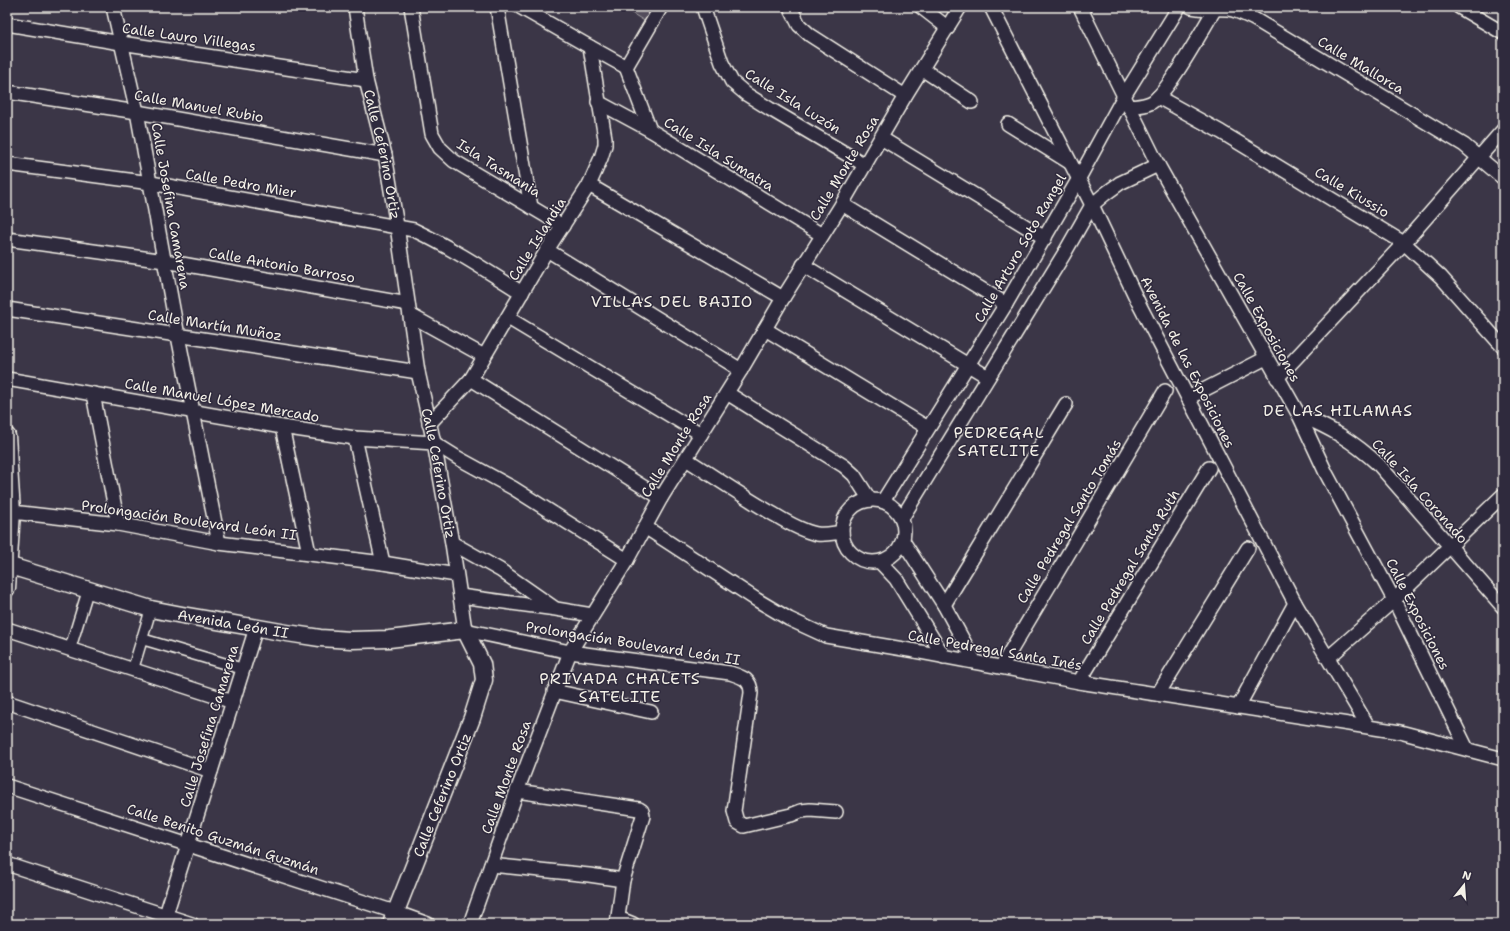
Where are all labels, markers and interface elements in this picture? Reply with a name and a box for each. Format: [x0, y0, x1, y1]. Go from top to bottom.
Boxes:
street label: Calle Lauro Villegas [121, 19, 257, 55]
street label: Calle Mallorca [1314, 32, 1408, 98]
street label: Calle Isla Luzón [742, 64, 845, 138]
street label: Calle Manuel Rubio [133, 86, 265, 126]
street label: Calle Ceferino Ortiz [360, 88, 405, 220]
street label: Calle Monte Rosa [805, 112, 883, 224]
street label: Calle Isla Sumatra [661, 113, 778, 195]
street label: Calle Josefina Camarena [147, 121, 195, 291]
street label: Isla Tasmania [454, 135, 545, 201]
street label: Calle Kiussio [1311, 163, 1393, 221]
street label: Calle Pedro Mier [184, 164, 298, 202]
street label: Calle Arturo Soto Rangel [970, 170, 1070, 326]
street label: Calle Islandia [504, 194, 570, 284]
street label: Calle Antonio Barroso [207, 243, 357, 287]
street label: Calle Exposiciones [1229, 269, 1305, 385]
street label: Avenida de las Exposiciones [1137, 273, 1239, 451]
district label: VILLAS DEL BAJIO [591, 291, 753, 312]
street label: Calle Martín Muñoz [147, 306, 283, 344]
street label: Calle Manuel López Mercado [123, 374, 321, 426]
street label: Calle Monte Rosa [637, 389, 715, 501]
district label: DE LAS HILAMAS [1263, 400, 1413, 421]
street label: Calle Ceferino Ortiz [417, 406, 460, 540]
district label: PEDREGAL SATELITE [954, 422, 1044, 461]
street label: Calle Pedregal Santo Tomás [1013, 435, 1125, 606]
street label: Calle Isla Coronado [1368, 435, 1472, 547]
street label: Calle Pedregal Santa Ruth [1076, 486, 1184, 648]
street label: Prolongación Boulevard León II [80, 496, 298, 544]
street label: Calle Exposiciones [1382, 555, 1454, 673]
street label: Avenida León II [176, 605, 290, 642]
street label: Prolongación Boulevard León II [524, 617, 742, 669]
street label: Calle Pedregal Santa Inés [907, 626, 1083, 674]
street label: Calle Josefina Camarena [176, 642, 242, 809]
district label: PRIVADA CHALETS SATELITE [539, 668, 701, 707]
street label: Calle Monte Rosa [477, 717, 535, 836]
street label: Calle Ceferino Ortiz [409, 730, 475, 860]
street label: Calle Benito Guzmán Guzmán [124, 799, 322, 879]
north arrow [1444, 865, 1484, 905]
text: N [1460, 867, 1473, 884]

